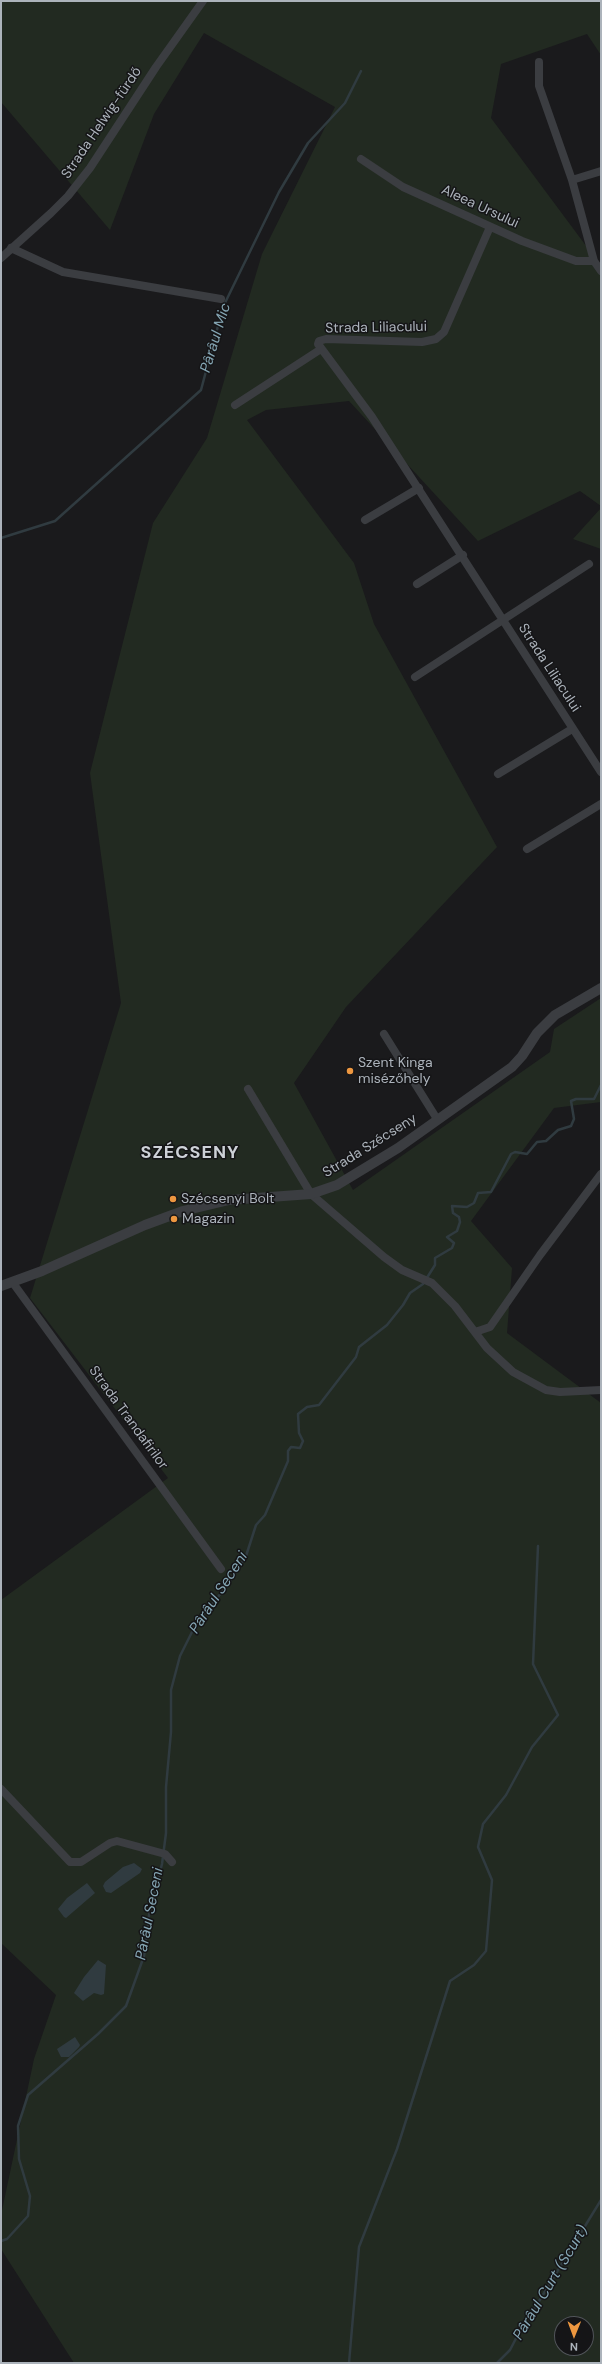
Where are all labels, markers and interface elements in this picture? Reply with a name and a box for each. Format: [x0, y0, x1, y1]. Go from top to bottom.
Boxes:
street label: Strada Helwig-fürdő [58, 64, 146, 182]
street label: Aleea Ursului [439, 182, 521, 232]
water label: Pârâul Mic [197, 301, 235, 375]
street label: Strada Liliacului [325, 319, 427, 337]
street label: Strada Liliacului [514, 621, 584, 715]
place label: Szent Kinga misézőhely [358, 1055, 433, 1088]
marker: Szent Kinga misézőhely [345, 1066, 355, 1076]
street label: Strada Szécseny [320, 1110, 420, 1182]
district label: SZÉCSENY [141, 1142, 239, 1164]
place label: Szécsenyi Bolt [181, 1191, 275, 1207]
marker: Szécsenyi Bolt [168, 1194, 178, 1204]
place label: Magazin [182, 1211, 235, 1227]
marker: Magazin [169, 1214, 179, 1224]
street label: Strada Trandafirilor [85, 1363, 171, 1473]
water label: Pârâul Seceni [186, 1549, 252, 1637]
water label: Pârâul Seceni [132, 1866, 168, 1962]
water label: Pârâul Curt (Scurt) [510, 2222, 592, 2344]
north arrow [554, 2316, 594, 2356]
text: N [570, 2340, 578, 2354]

